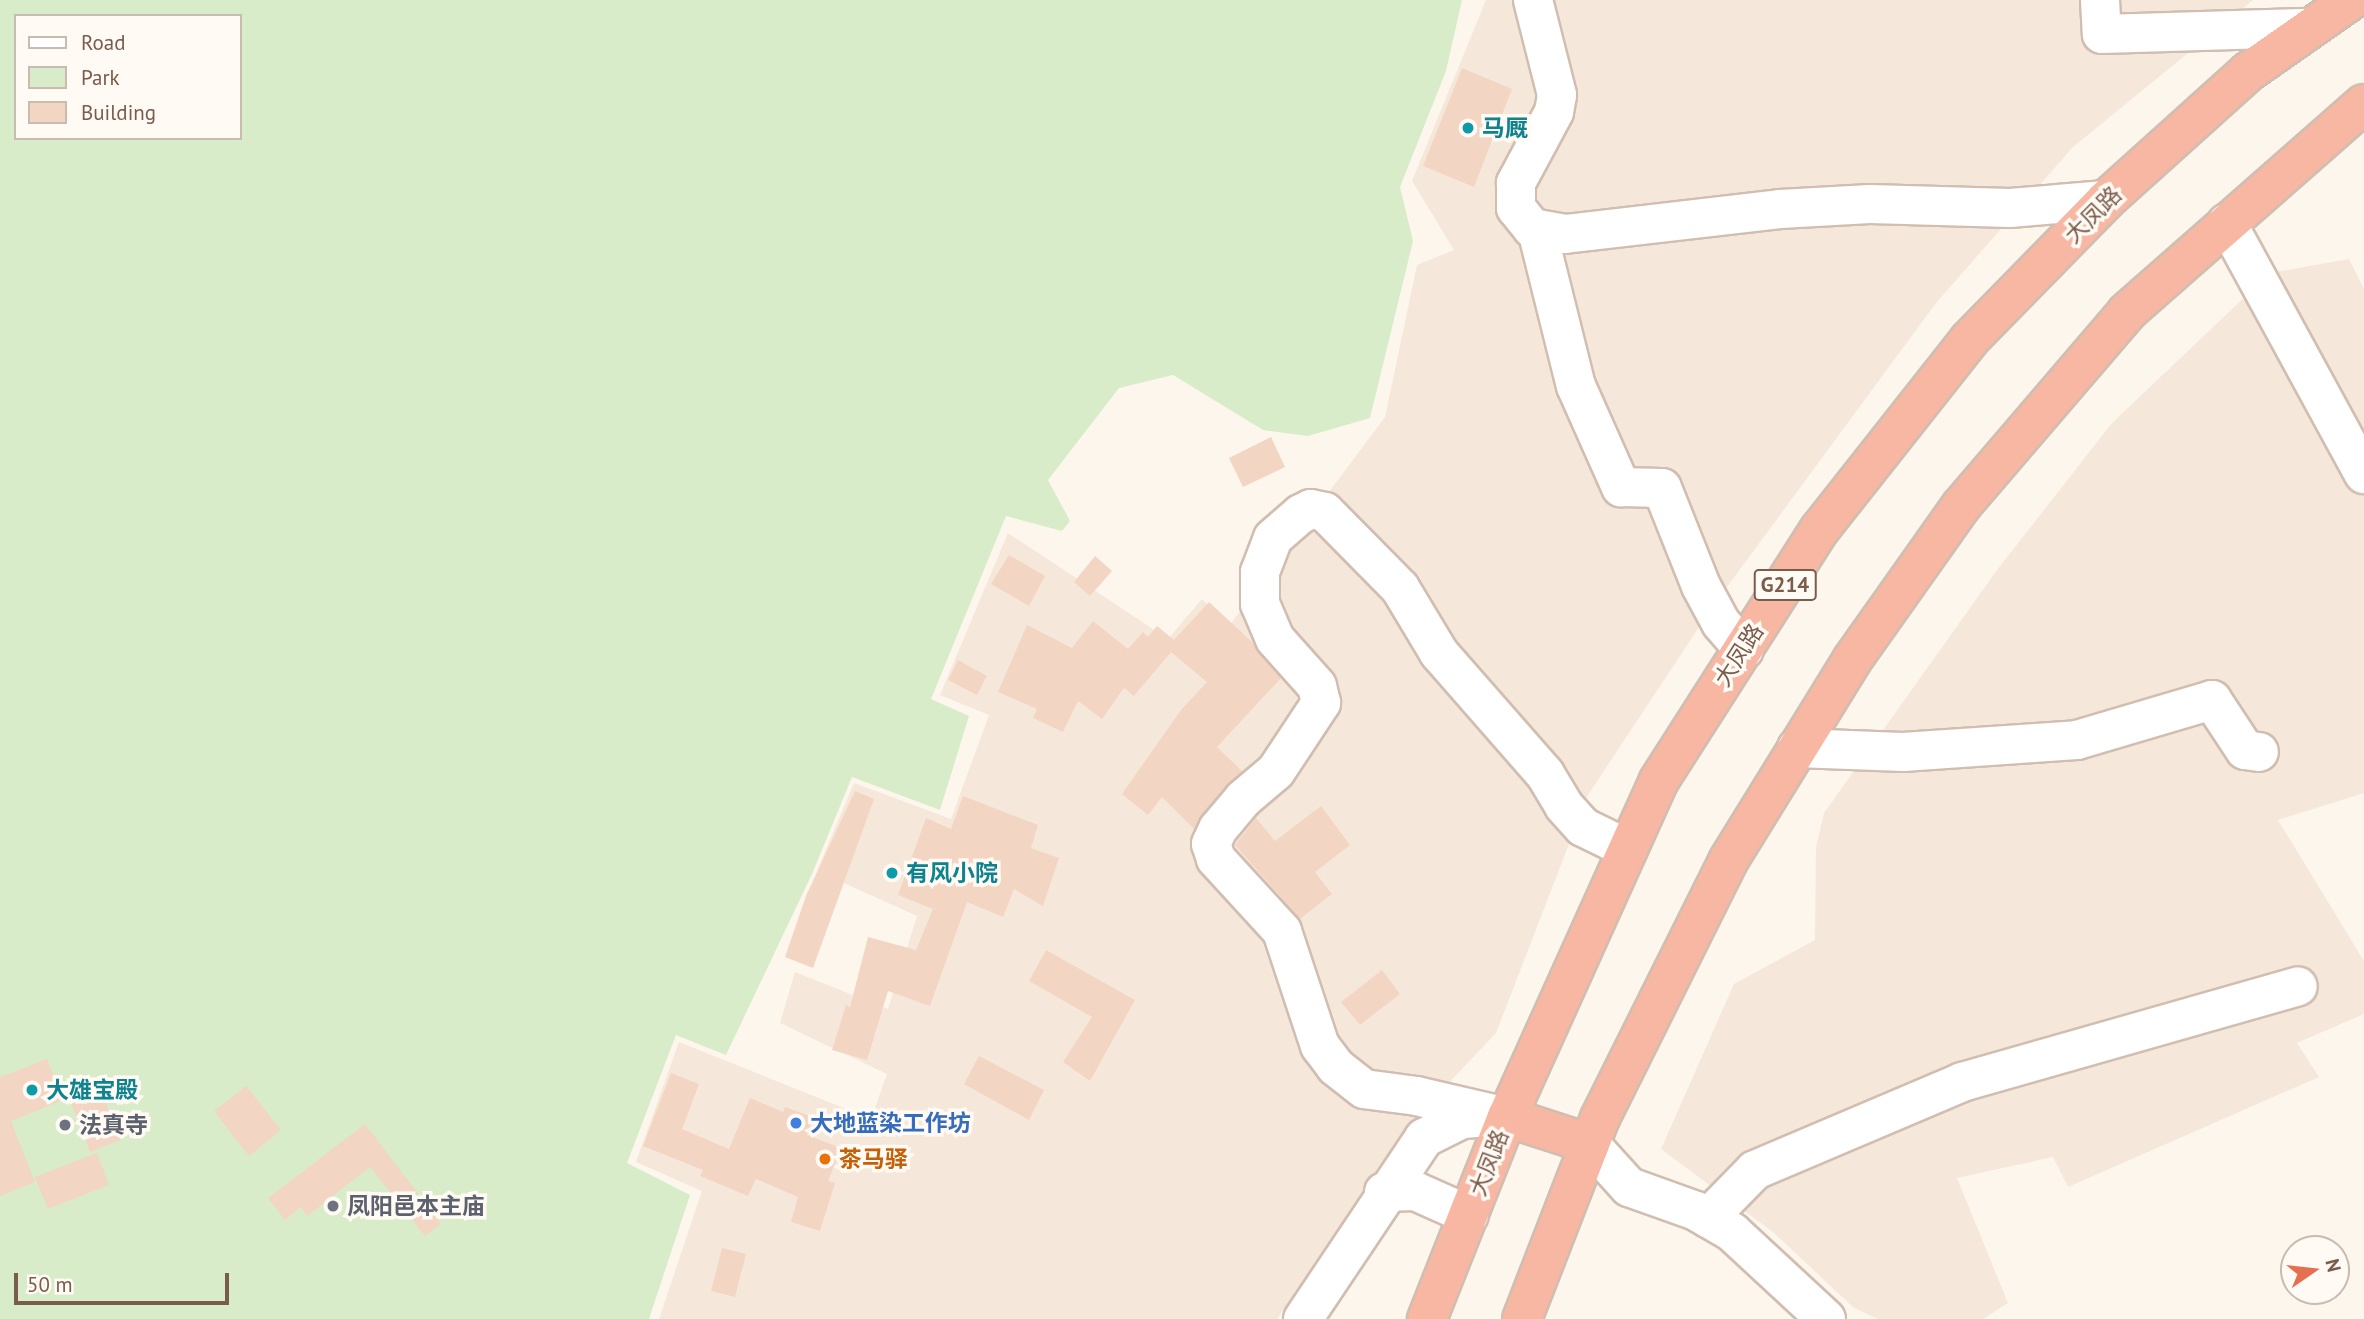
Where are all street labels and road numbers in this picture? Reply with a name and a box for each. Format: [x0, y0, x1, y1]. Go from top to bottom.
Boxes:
street label: 大凤路 [2059, 181, 2127, 249]
road number: G214 [1754, 568, 1816, 602]
street label: 大凤路 [1709, 619, 1769, 691]
street label: 大凤路 [1464, 1126, 1514, 1200]

